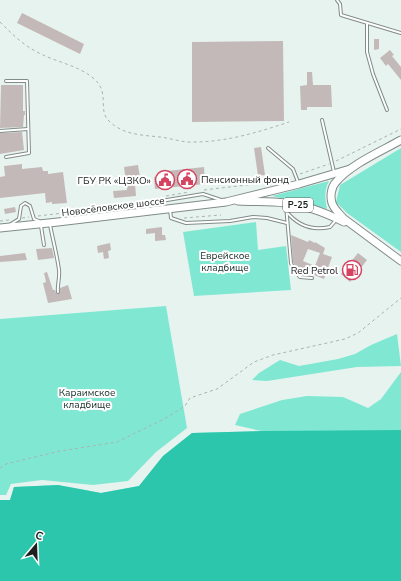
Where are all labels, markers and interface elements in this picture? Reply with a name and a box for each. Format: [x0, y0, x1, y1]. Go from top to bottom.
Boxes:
public building icon: Пенсионный фонд [176, 168, 198, 190]
public building icon: ГБУ РК «ЦЗКО» [154, 169, 176, 191]
place label: Пенсионный фонд [201, 173, 289, 187]
place label: ГБУ РК «ЦЗКО» [78, 174, 151, 188]
street label: Новосёловское шоссе [61, 194, 165, 220]
road number: Р-25 [283, 198, 313, 212]
park label: Еврейское кладбище [200, 249, 250, 275]
fuel station icon: Red Petrol [341, 259, 363, 281]
place label: Red Petrol [291, 264, 338, 278]
park label: Караимское кладбище [59, 386, 115, 412]
north arrow [16, 525, 56, 565]
text: С [33, 528, 46, 544]

